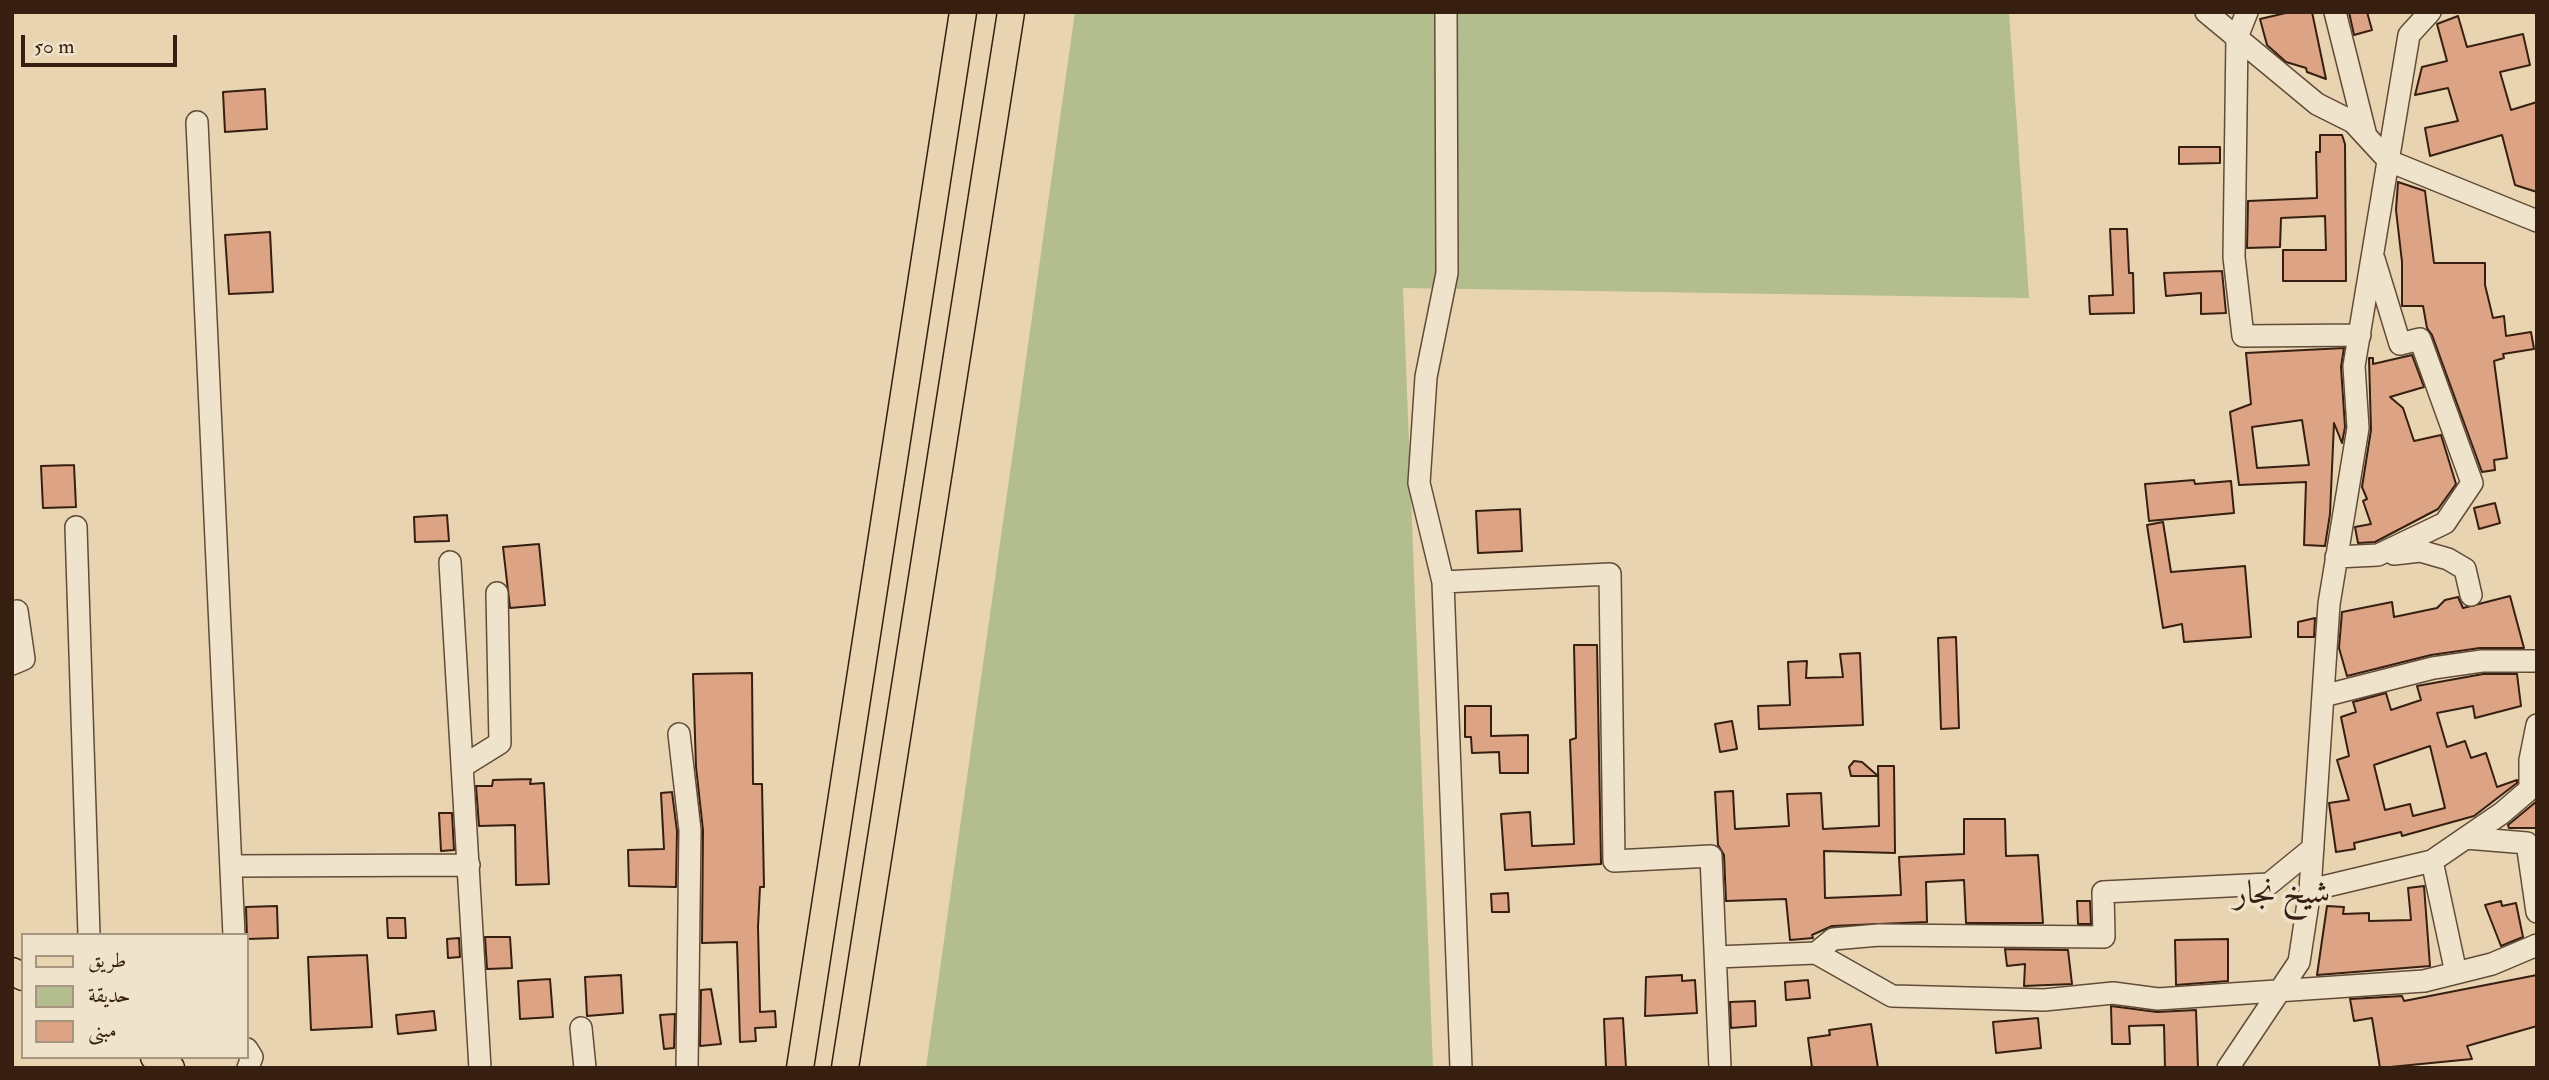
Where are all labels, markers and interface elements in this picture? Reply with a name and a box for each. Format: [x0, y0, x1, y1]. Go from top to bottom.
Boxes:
scale bar [24, 21, 180, 65]
text: 50 m [34, 33, 75, 60]
district label: شيخ نجار [2234, 876, 2330, 916]
legend [21, 933, 248, 1059]
text: طريق [88, 947, 126, 974]
text: حديقة [88, 982, 131, 1009]
text: مبنى [88, 1017, 117, 1044]

